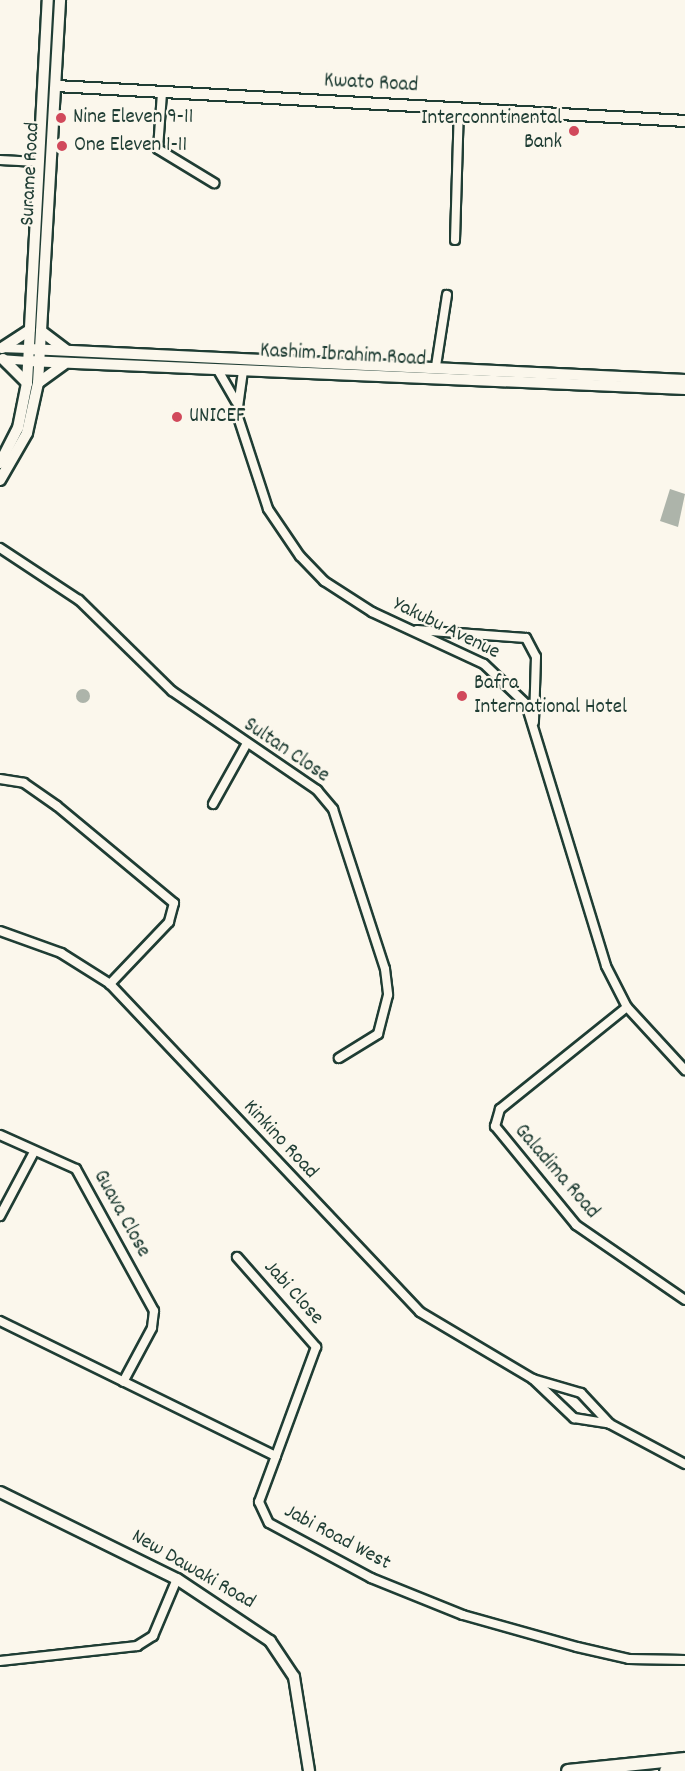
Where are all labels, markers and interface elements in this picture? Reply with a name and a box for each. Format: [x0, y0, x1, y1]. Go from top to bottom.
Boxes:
street label: Kwato Road [323, 69, 419, 99]
place label: Nine Eleven 9-11 [73, 105, 193, 131]
place label: Interconntinental Bank [421, 106, 562, 156]
marker: Nine Eleven 9-11 [54, 111, 68, 125]
street label: Surame Road [16, 122, 46, 226]
marker: Interconntinental Bank [567, 124, 581, 138]
place label: One Eleven 1-11 [74, 133, 187, 159]
marker: One Eleven 1-11 [55, 139, 69, 153]
street label: Kashim Ibrahim Road [259, 339, 427, 373]
place label: UNICEF [189, 404, 245, 430]
marker: UNICEF [170, 410, 184, 424]
street label: Yakubu Avenue [389, 592, 503, 666]
place label: Bafra International Hotel [474, 671, 627, 721]
marker: Bafra International Hotel [455, 689, 469, 703]
street label: Sultan Close [238, 713, 334, 789]
street label: Kinkino Road [237, 1095, 323, 1185]
street label: Galadima Road [508, 1119, 604, 1225]
street label: Guava Close [87, 1166, 155, 1262]
street label: Jabi Close [258, 1256, 328, 1330]
street label: Jabi Road West [279, 1499, 395, 1577]
street label: New Dawaki Road [127, 1524, 259, 1616]

